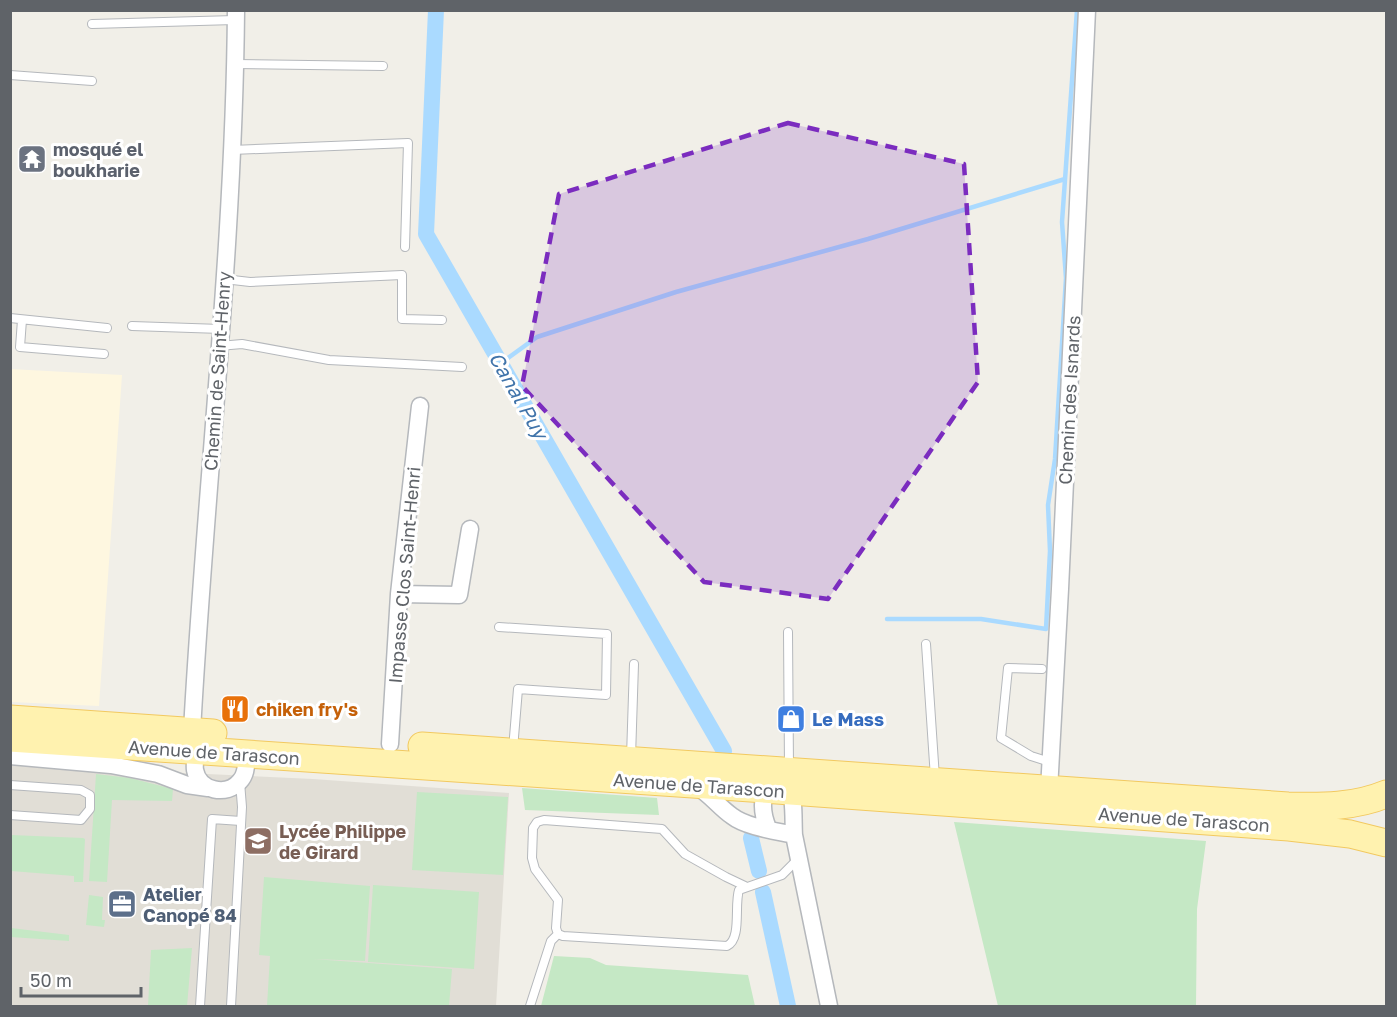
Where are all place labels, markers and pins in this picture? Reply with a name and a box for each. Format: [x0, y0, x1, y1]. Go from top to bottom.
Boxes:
place label: mosqué el boukharie [53, 138, 143, 181]
temple icon: mosqué el boukharie [16, 143, 48, 175]
restaurant icon: chiken fry's [219, 693, 251, 725]
place label: chiken fry's [256, 698, 358, 720]
shop icon: Le Mass [775, 703, 807, 735]
place label: Le Mass [812, 708, 884, 730]
place label: Lycée Philippe de Girard [279, 820, 407, 863]
school or university icon: Lycée Philippe de Girard [242, 825, 274, 857]
place label: Atelier Canopé 84 [143, 883, 237, 926]
office icon: Atelier Canopé 84 [106, 888, 138, 920]

